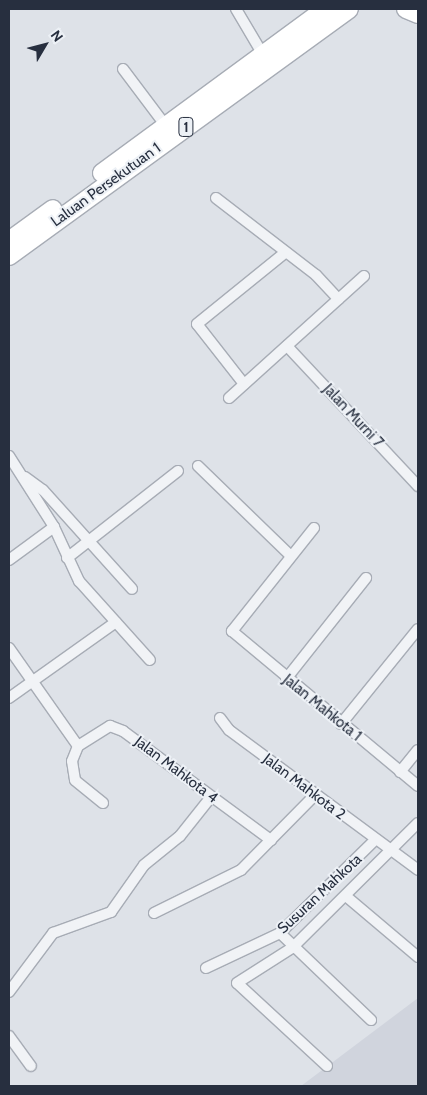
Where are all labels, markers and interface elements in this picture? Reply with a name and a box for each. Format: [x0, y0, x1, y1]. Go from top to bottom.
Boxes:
north arrow [20, 20, 70, 70]
text: N [47, 27, 67, 45]
road number: 1 [177, 115, 195, 138]
street label: Laluan Persekutuan 1 [48, 139, 164, 231]
street label: Jalan Murni 7 [319, 380, 387, 452]
street label: Jalan Mahkota 1 [279, 671, 365, 745]
street label: Jalan Mahkota 4 [131, 733, 221, 807]
street label: Jalan Mahkota 2 [259, 750, 349, 824]
street label: Susuran Mahkota [274, 850, 366, 938]

